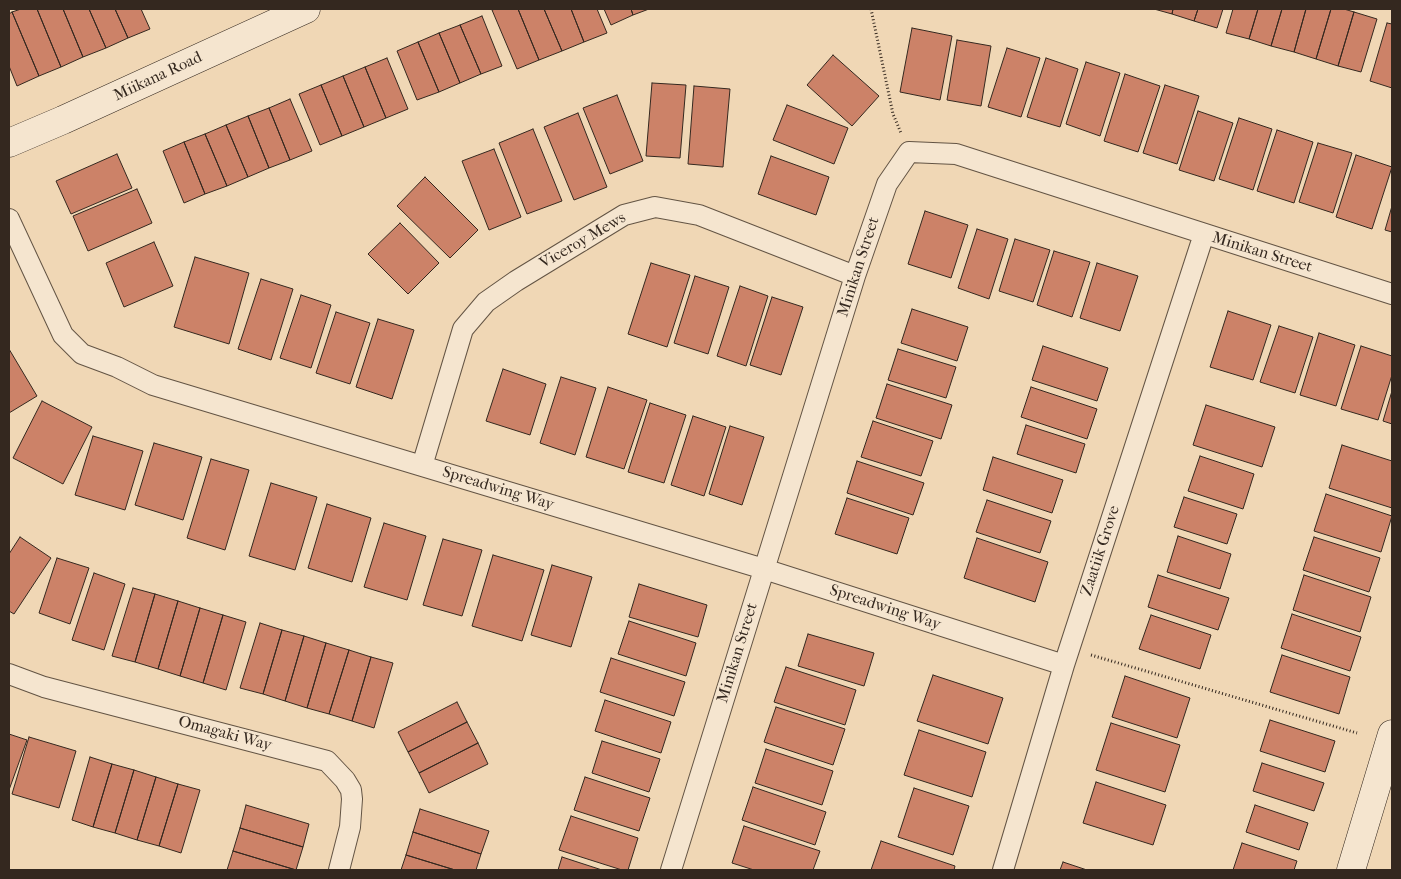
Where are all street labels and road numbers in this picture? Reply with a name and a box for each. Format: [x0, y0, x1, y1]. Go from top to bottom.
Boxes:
street label: Miikana Road [111, 48, 205, 106]
street label: Viceroy Mews [537, 209, 629, 273]
street label: Minikan Street [834, 215, 884, 319]
street label: Minikan Street [1210, 229, 1314, 277]
street label: Spreadwing Way [440, 463, 556, 515]
street label: Zaatiik Grove [1077, 503, 1125, 599]
street label: Spreadwing Way [827, 581, 943, 635]
street label: Minikan Street [714, 601, 762, 705]
street label: Omagaki Way [176, 712, 274, 756]

